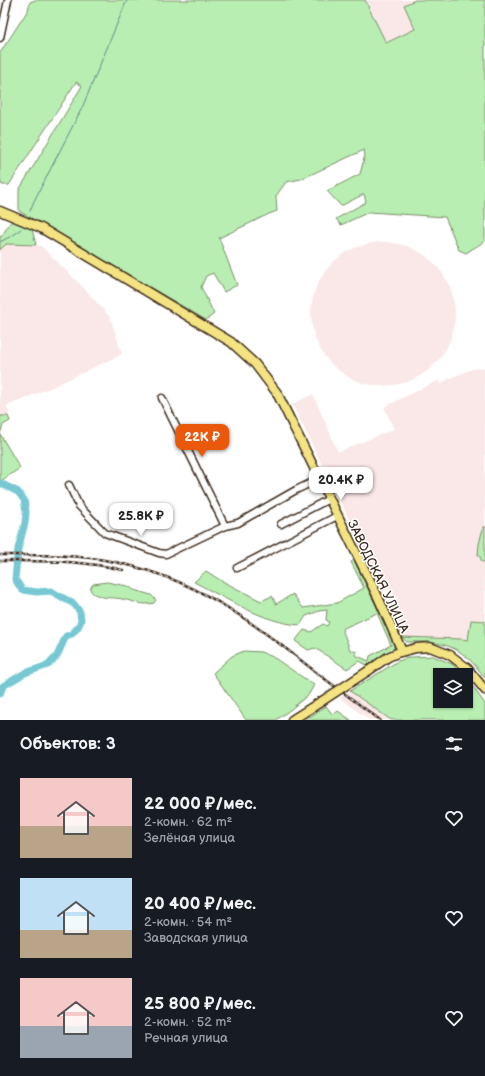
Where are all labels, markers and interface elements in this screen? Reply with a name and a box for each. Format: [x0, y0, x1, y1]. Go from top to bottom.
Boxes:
pin: 22K ₽ [174, 424, 230, 458]
text: 22K ₽ [184, 429, 220, 445]
pin: 20.4K ₽ [304, 467, 378, 501]
text: 20.4K ₽ [318, 472, 364, 488]
pin: 25.8K ₽ [104, 503, 178, 537]
text: 25.8K ₽ [118, 508, 164, 524]
street label: ЗАВОДСКАЯ УЛИЦА [344, 517, 412, 636]
map controls [433, 668, 473, 708]
button: layers [433, 668, 473, 708]
icon: filters [443, 733, 465, 755]
text: Объектов: 3 [20, 734, 116, 754]
icon: home [52, 794, 100, 842]
text: 22 000 ₽/мес. [144, 794, 257, 814]
icon: heart [443, 807, 465, 829]
text: 2-комн. · 62 m² [144, 814, 232, 830]
text: Зелёная улица [144, 830, 235, 846]
icon: home [52, 894, 100, 942]
text: 20 400 ₽/мес. [144, 894, 256, 914]
icon: heart [443, 907, 465, 929]
text: 2-комн. · 54 m² [144, 914, 232, 930]
text: Заводская улица [144, 930, 248, 946]
icon: home [52, 994, 100, 1042]
text: 25 800 ₽/мес. [144, 994, 256, 1014]
icon: heart [443, 1007, 465, 1029]
text: 2-комн. · 52 m² [144, 1014, 232, 1030]
text: Речная улица [144, 1030, 228, 1046]

